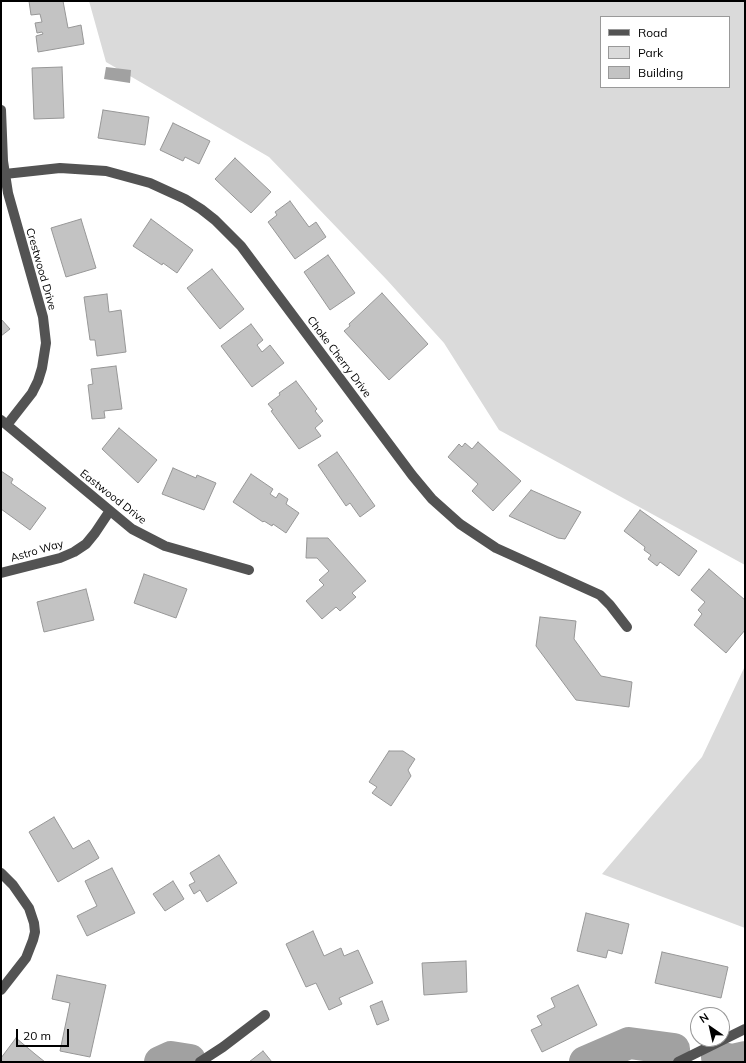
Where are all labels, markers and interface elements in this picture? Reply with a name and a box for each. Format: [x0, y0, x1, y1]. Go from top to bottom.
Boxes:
legend [600, 16, 730, 88]
text: Road [638, 25, 667, 40]
text: Park [638, 45, 663, 60]
text: Building [638, 65, 683, 80]
street label: Crestwood Drive [23, 226, 59, 312]
street label: Choke Cherry Drive [304, 314, 374, 400]
street label: Eastwood Drive [77, 467, 149, 527]
street label: Astro Way [9, 537, 65, 565]
north arrow [690, 1007, 730, 1047]
text: N [696, 1010, 711, 1026]
scale bar [18, 1021, 71, 1047]
text: 20 m [23, 1028, 51, 1043]

